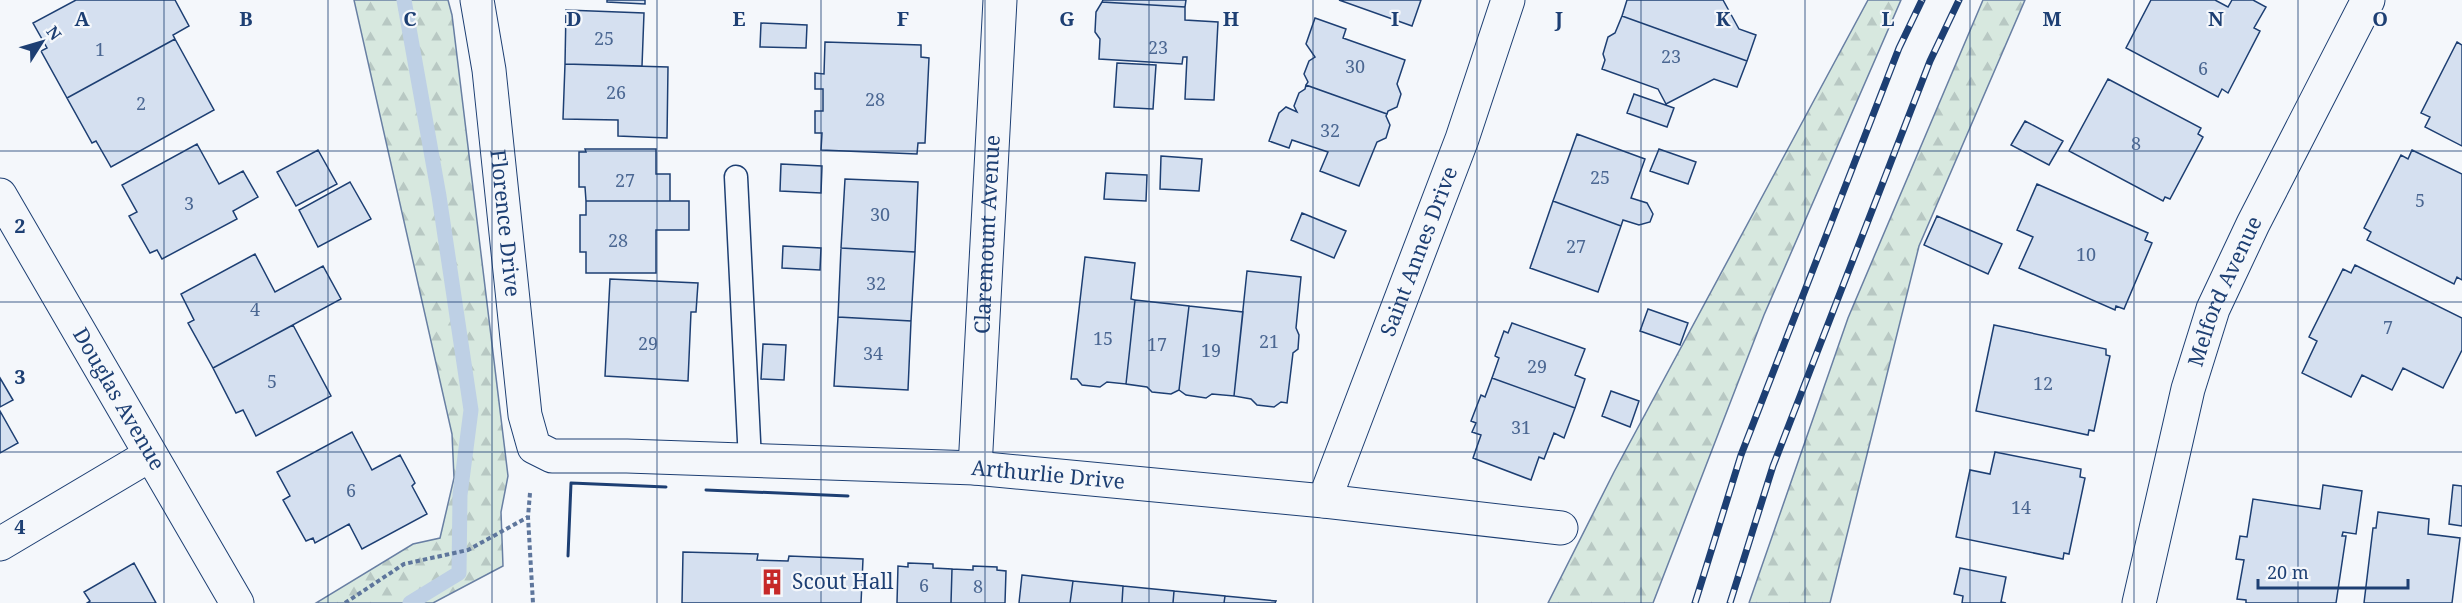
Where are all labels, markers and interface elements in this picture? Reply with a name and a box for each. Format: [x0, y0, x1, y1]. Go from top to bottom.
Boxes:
text: A [74, 5, 90, 32]
text: B [239, 5, 253, 32]
text: C [403, 5, 417, 32]
text: D [566, 5, 582, 32]
text: E [732, 5, 746, 32]
text: F [897, 5, 909, 32]
text: G [1059, 5, 1075, 32]
text: H [1223, 5, 1239, 32]
text: I [1391, 5, 1399, 32]
text: J [1554, 5, 1563, 32]
text: K [1716, 5, 1731, 32]
text: L [1881, 5, 1895, 32]
text: M [2042, 5, 2062, 32]
text: N [2208, 5, 2224, 32]
text: O [2372, 5, 2388, 32]
north arrow [12, 12, 72, 72]
text: N [41, 21, 67, 45]
house number: 25 [594, 26, 614, 50]
house number: 23 [1148, 35, 1168, 59]
house number: 1 [95, 37, 105, 61]
house number: 23 [1661, 44, 1681, 68]
house number: 30 [1345, 54, 1365, 78]
house number: 6 [2198, 56, 2208, 80]
house number: 26 [606, 80, 626, 104]
house number: 28 [865, 87, 885, 111]
house number: 2 [136, 91, 146, 115]
house number: 32 [1320, 118, 1340, 142]
house number: 8 [2131, 131, 2141, 155]
street label: Claremount Avenue [967, 134, 1006, 335]
street label: Florence Drive [484, 148, 528, 298]
street label: Saint Annes Drive [1373, 162, 1463, 340]
house number: 25 [1590, 165, 1610, 189]
house number: 27 [615, 168, 635, 192]
house number: 5 [2415, 188, 2425, 212]
house number: 3 [184, 191, 194, 215]
house number: 30 [870, 202, 890, 226]
street label: Melford Avenue [2181, 211, 2268, 370]
text: 2 [14, 212, 26, 239]
house number: 28 [608, 228, 628, 252]
house number: 27 [1566, 234, 1586, 258]
house number: 10 [2076, 242, 2096, 266]
house number: 32 [866, 271, 886, 295]
house number: 4 [250, 297, 260, 321]
house number: 7 [2383, 315, 2393, 339]
street label: Douglas Avenue [67, 322, 172, 475]
house number: 15 [1093, 326, 1113, 350]
house number: 21 [1259, 329, 1279, 353]
house number: 29 [638, 331, 658, 355]
house number: 17 [1147, 332, 1167, 356]
house number: 19 [1201, 338, 1221, 362]
house number: 34 [863, 341, 883, 365]
house number: 29 [1527, 354, 1547, 378]
text: 3 [14, 363, 26, 390]
house number: 5 [267, 369, 277, 393]
house number: 12 [2033, 371, 2053, 395]
house number: 31 [1511, 415, 1531, 439]
street label: Arthurlie Drive [970, 453, 1126, 495]
house number: 6 [346, 478, 356, 502]
house number: 14 [2011, 495, 2031, 519]
text: 4 [14, 513, 26, 540]
scale bar [2258, 552, 2408, 590]
text: 20 m [2267, 560, 2309, 584]
building icon: Scout Hall [757, 567, 787, 597]
place label: Scout Hall [792, 567, 894, 595]
house number: 6 [919, 573, 929, 597]
house number: 8 [973, 574, 983, 598]

